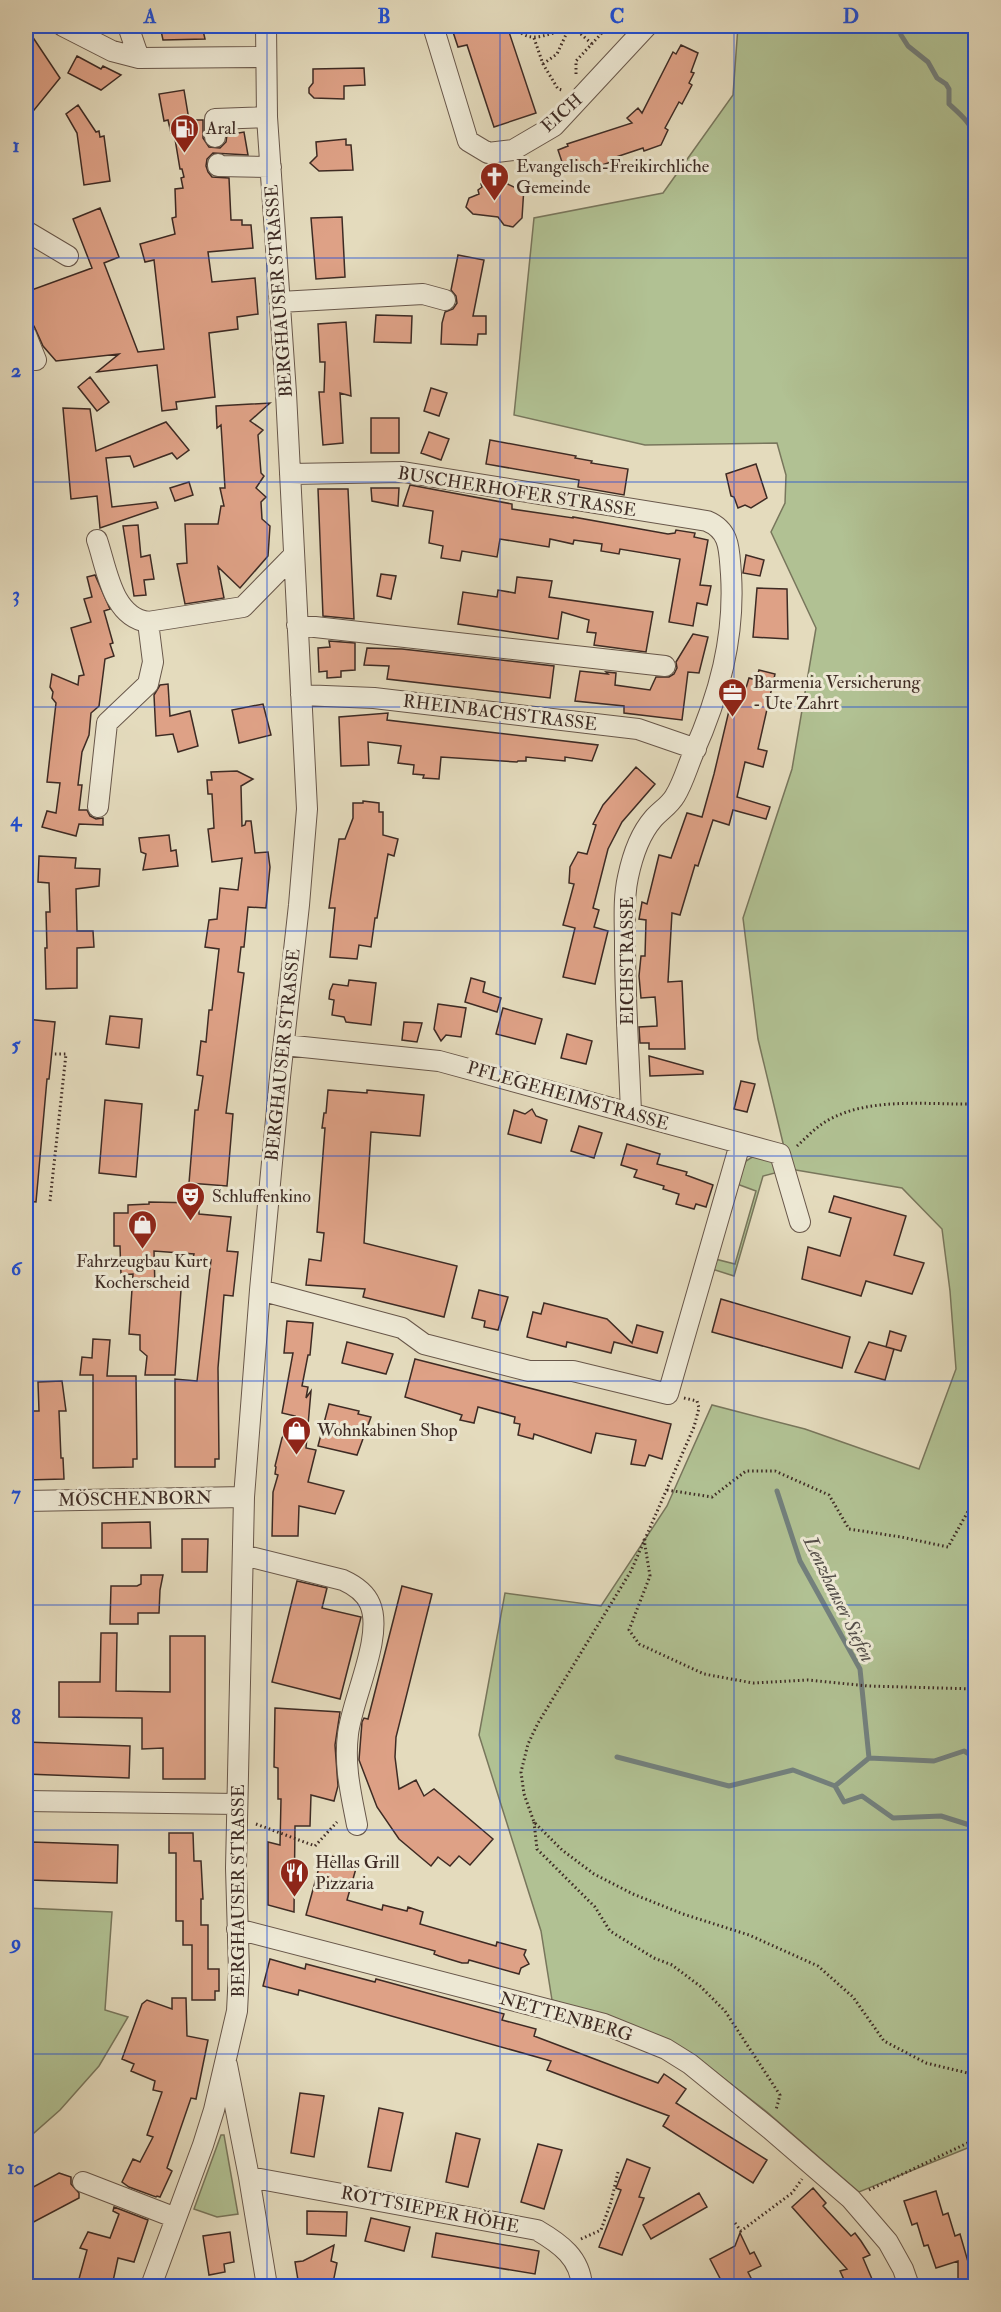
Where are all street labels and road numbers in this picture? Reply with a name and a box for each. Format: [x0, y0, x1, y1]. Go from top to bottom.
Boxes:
street label: EICH [536, 88, 588, 138]
street label: BERGHAUSER STRASSE [260, 184, 298, 398]
street label: BUSCHERHOFER STRASSE [396, 462, 638, 522]
street label: RHEINBACHSTRASSE [402, 690, 598, 736]
street label: EICHSTRASSE [616, 897, 639, 1025]
street label: BERGHAUSER STRASSE [260, 948, 306, 1162]
street label: PFLEGEHEIMSTRASSE [464, 1056, 672, 1136]
street label: MÖSCHENBORN [58, 1486, 212, 1512]
street label: BERGHAUSER STRASSE [227, 1784, 250, 1998]
street label: NETTENBERG [497, 1987, 635, 2047]
street label: ROTTSIEPER HÖHE [339, 2181, 521, 2239]

